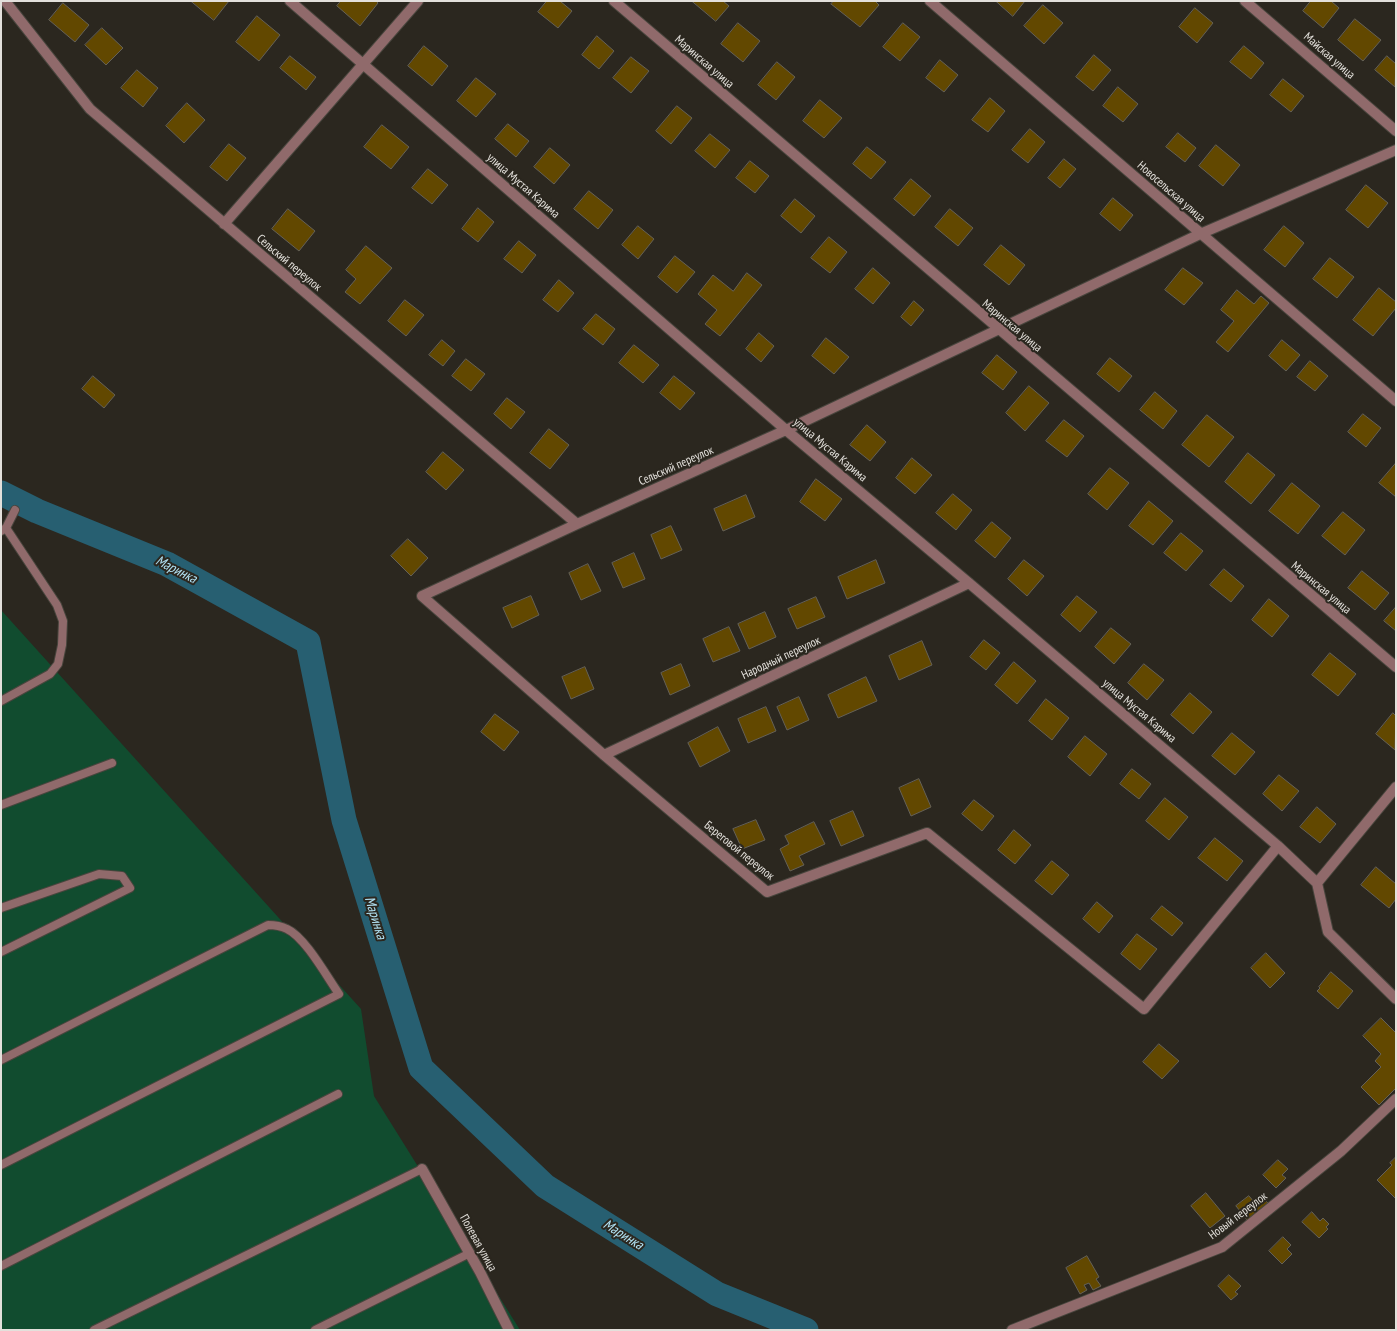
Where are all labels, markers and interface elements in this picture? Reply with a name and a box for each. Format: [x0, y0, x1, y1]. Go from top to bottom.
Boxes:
street label: Майская улица [1300, 30, 1358, 82]
street label: Маринская улица [671, 32, 737, 92]
street label: улица Мустая Карима [484, 151, 562, 221]
street label: Новосельская улица [1134, 159, 1208, 225]
street label: Сельский переулок [254, 232, 324, 294]
street label: Маринская улица [979, 297, 1045, 355]
street label: улица Мустая Карима [790, 415, 870, 485]
street label: Сельский переулок [636, 443, 716, 489]
water label: Маринка [153, 553, 199, 587]
street label: Маринская улица [1288, 559, 1354, 617]
street label: Народный переулок [739, 633, 823, 683]
street label: улица Мустая Карима [1099, 676, 1179, 746]
street label: Береговой переулок [701, 818, 777, 884]
water label: Маринка [361, 895, 389, 941]
street label: Новый переулок [1206, 1189, 1270, 1243]
street label: Полевая улица [456, 1212, 500, 1274]
water label: Маринка [600, 1216, 646, 1254]

